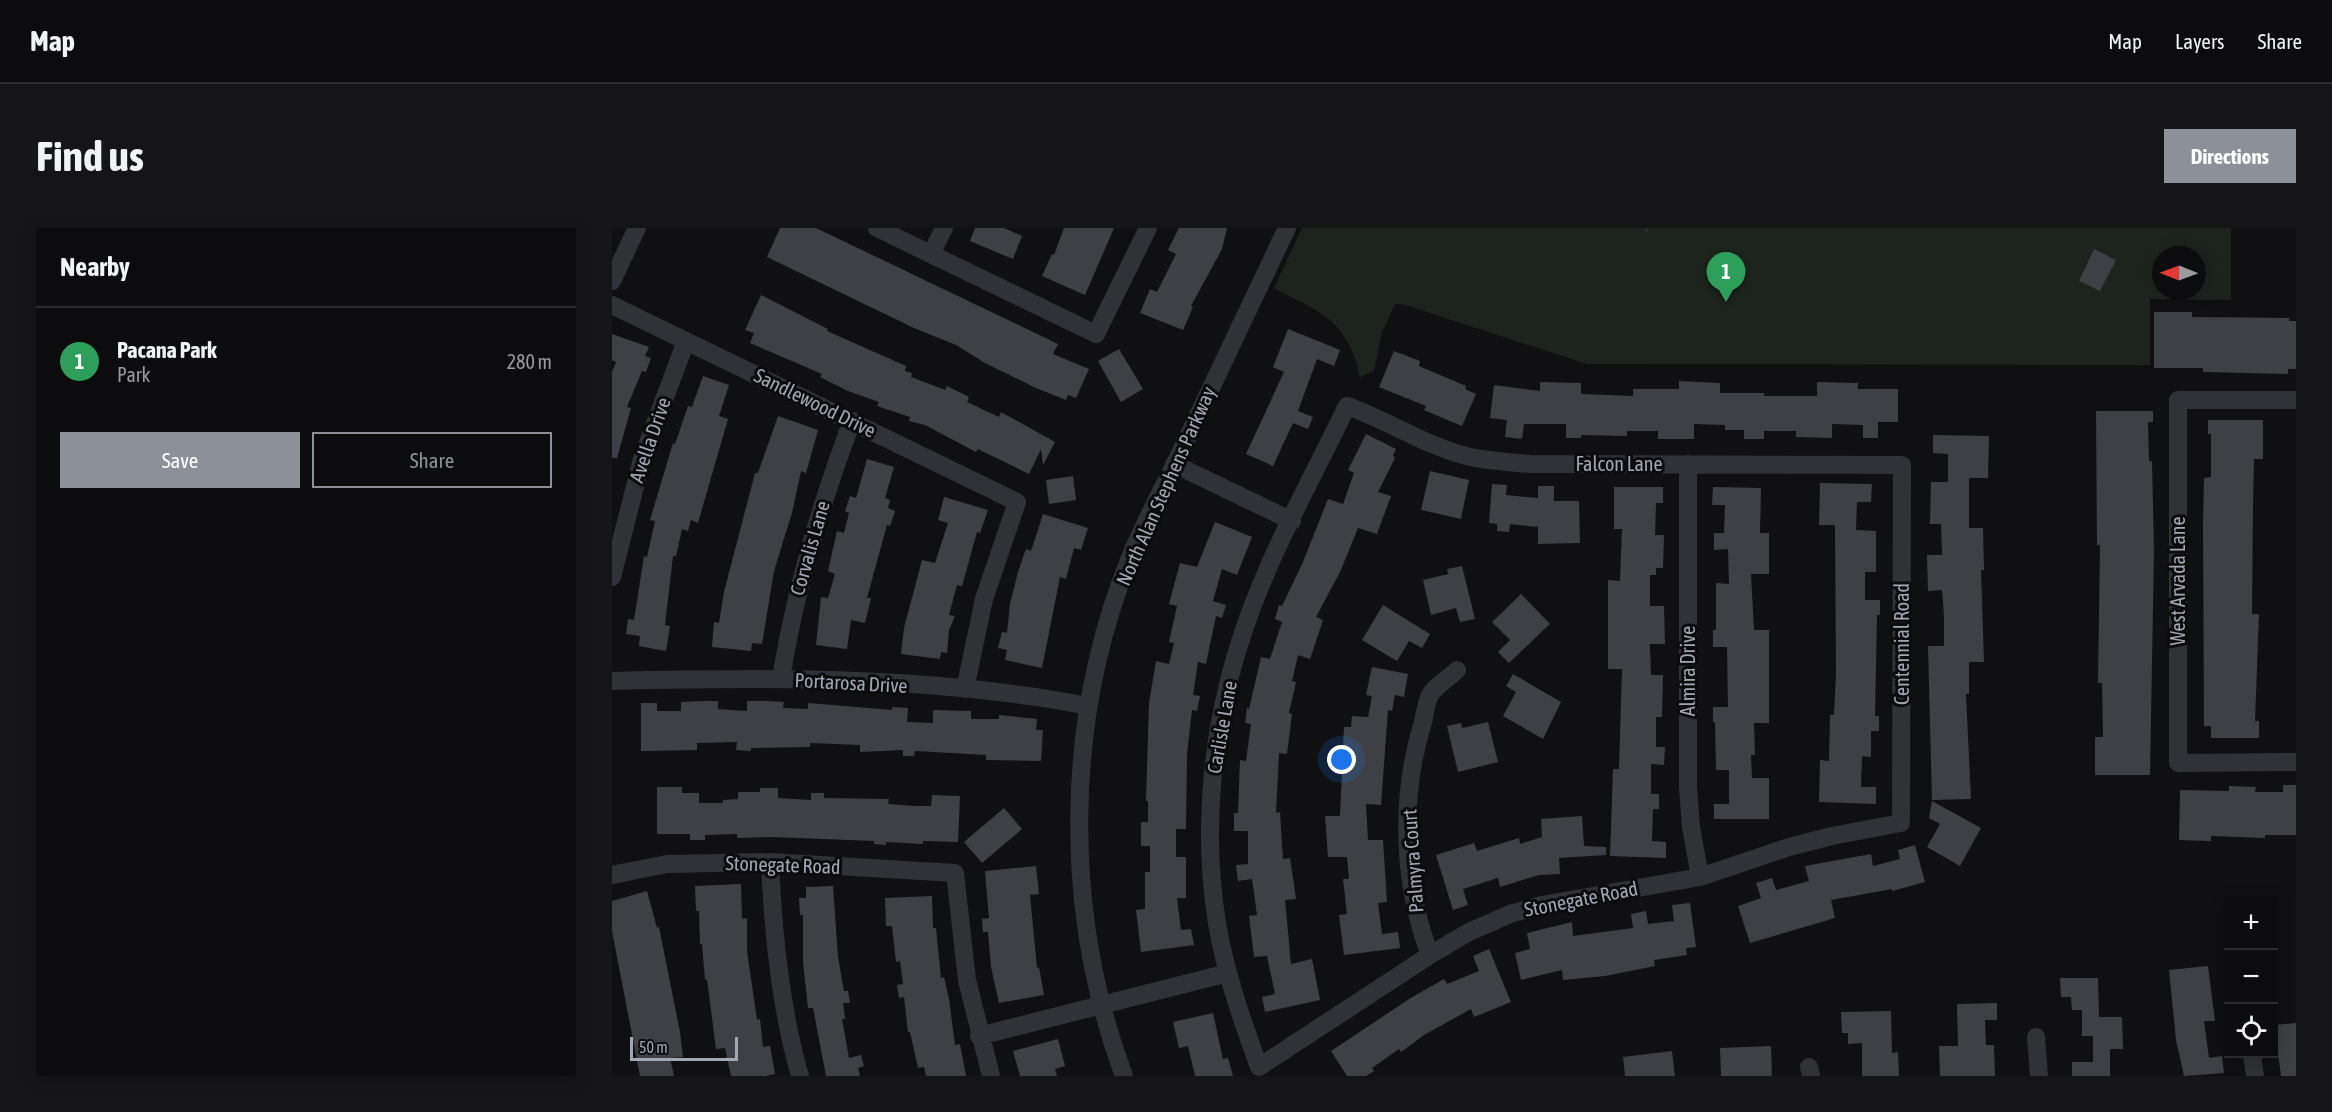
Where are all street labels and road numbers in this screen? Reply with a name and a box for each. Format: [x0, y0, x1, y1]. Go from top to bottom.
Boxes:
street label: Sandlewood Drive [751, 363, 880, 442]
street label: North Alan Stephens Parkway [1111, 383, 1220, 589]
street label: Avella Drive [624, 394, 675, 485]
street label: Falcon Lane [1575, 452, 1663, 475]
street label: Corvalis Lane [785, 498, 834, 598]
street label: West Arvada Lane [2166, 517, 2189, 645]
street label: Centennial Road [1890, 583, 1913, 705]
street label: Almira Drive [1676, 626, 1699, 716]
street label: Portarosa Drive [794, 668, 908, 697]
street label: Carlisle Lane [1202, 679, 1241, 775]
street label: Palmyra Court [1397, 808, 1428, 914]
street label: Stonegate Road [725, 851, 841, 878]
street label: Stonegate Road [1522, 876, 1640, 921]

